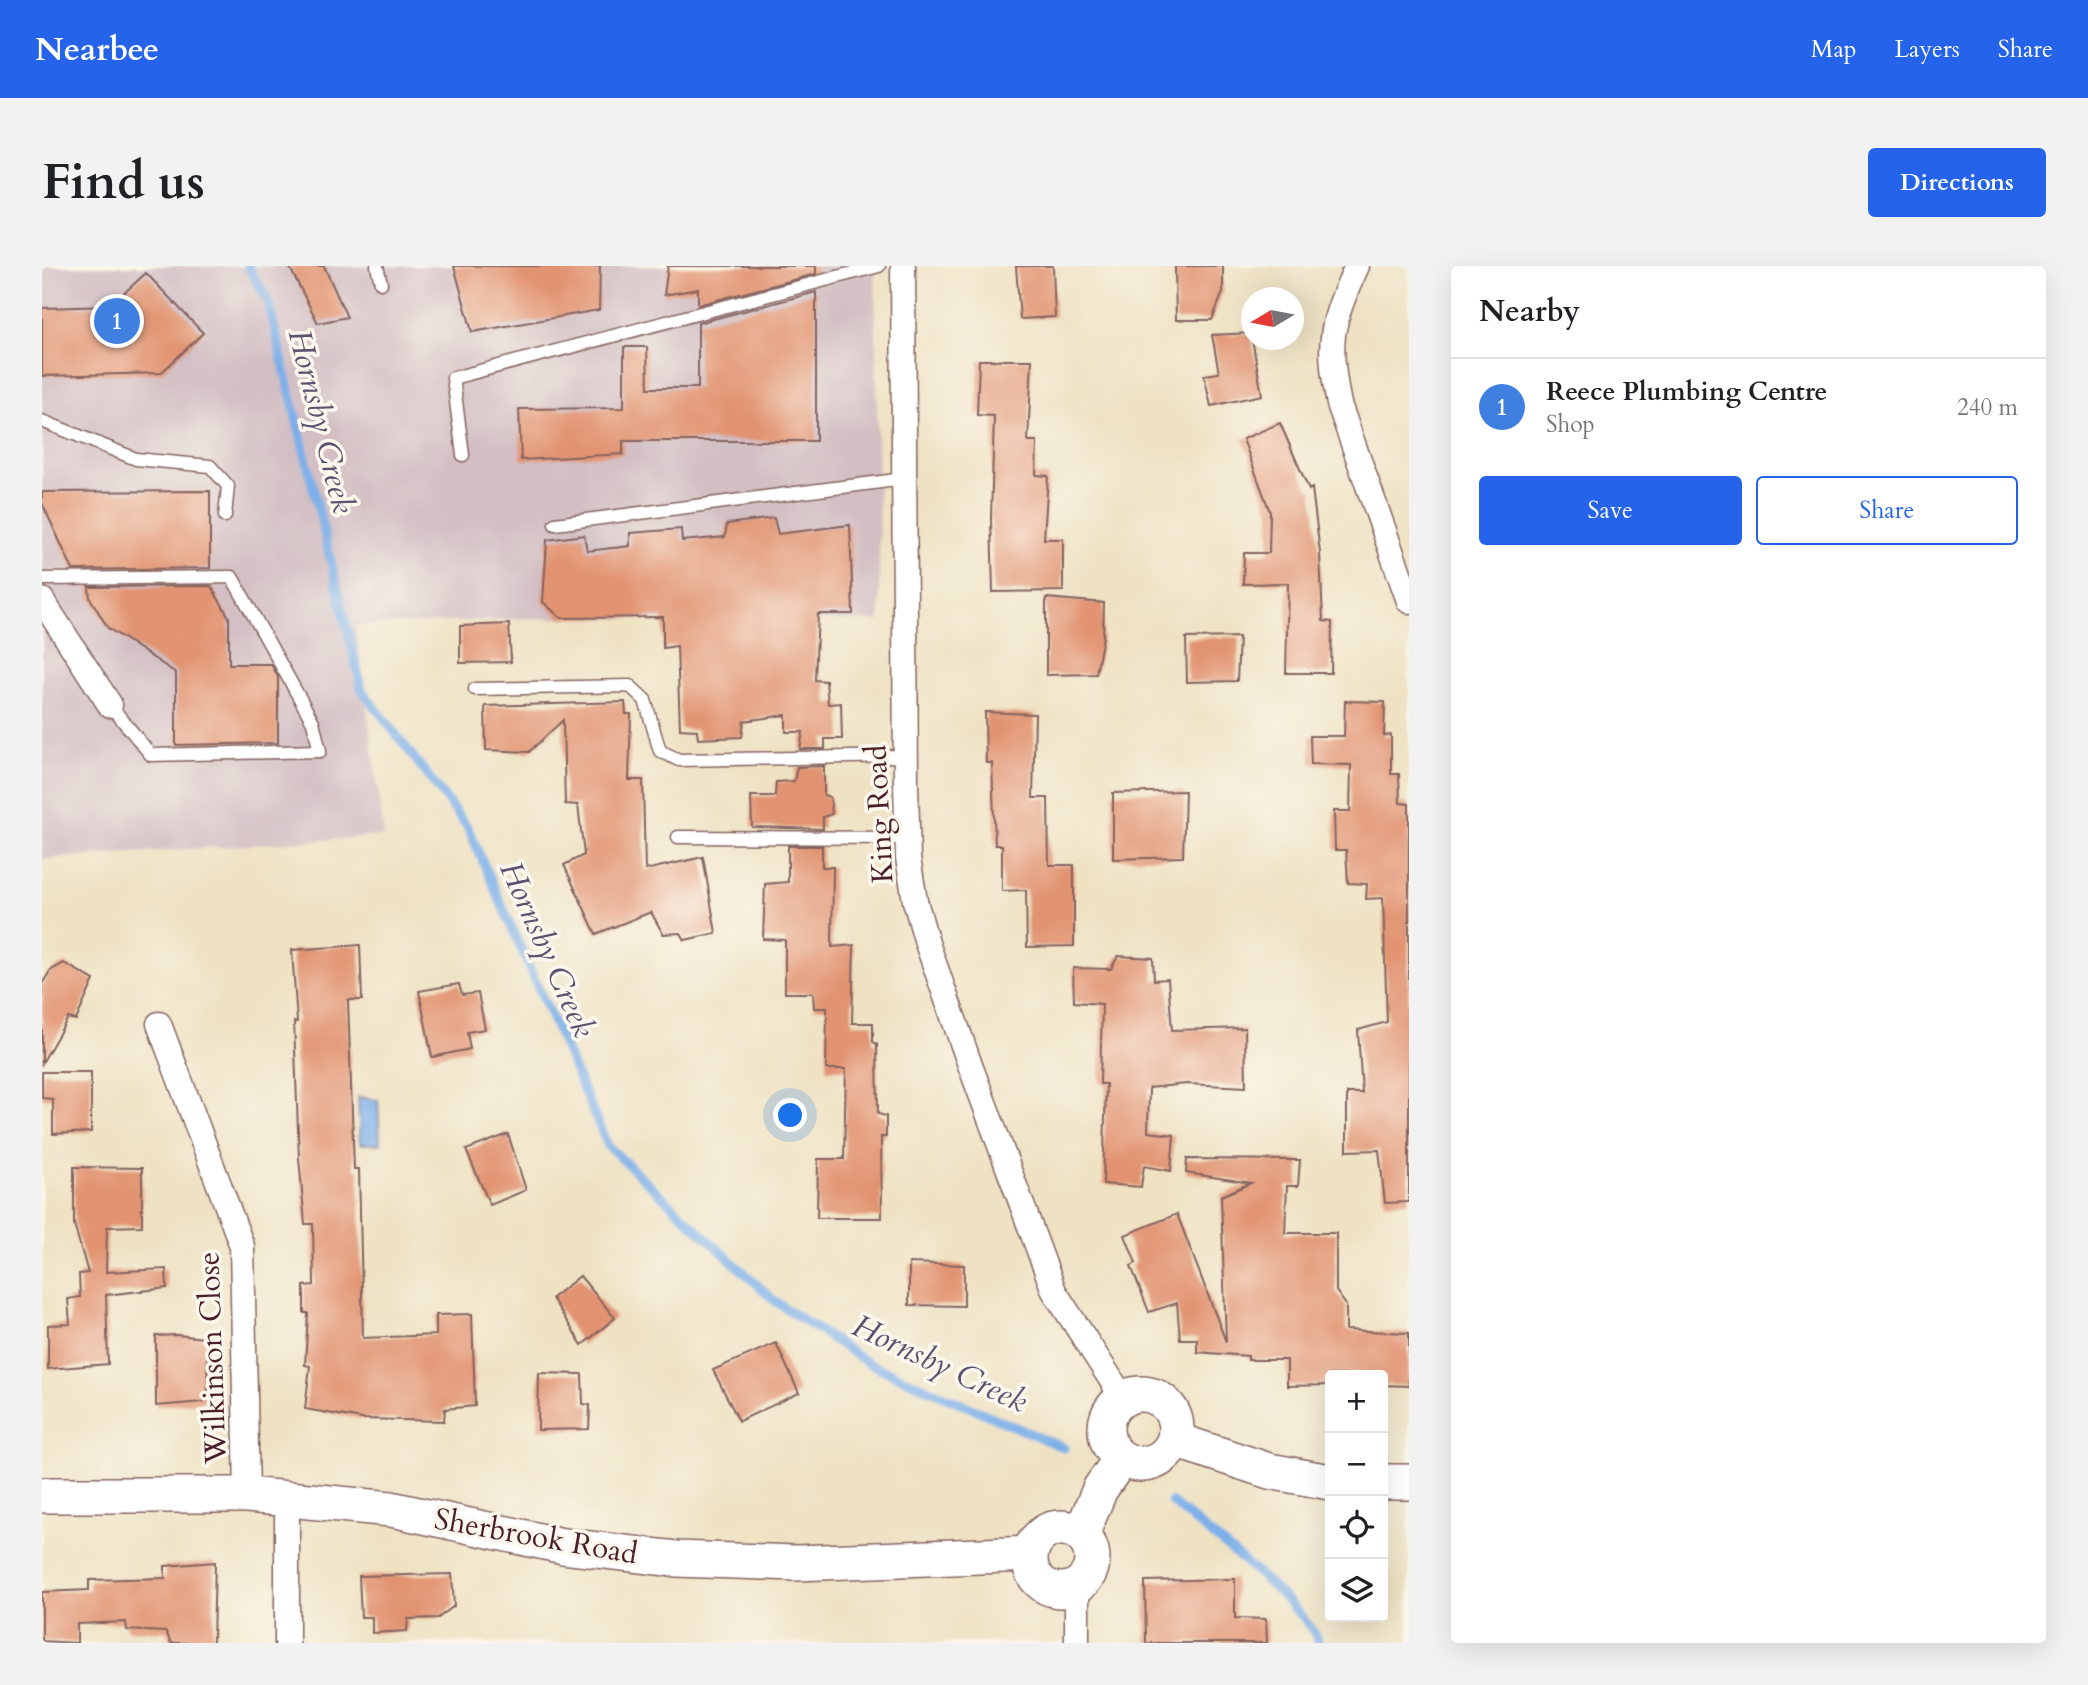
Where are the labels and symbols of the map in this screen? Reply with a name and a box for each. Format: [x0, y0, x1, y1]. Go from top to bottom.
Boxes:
north arrow [1241, 287, 1304, 350]
pin: 1 [94, 295, 140, 347]
water label: Hornsby Creek [277, 324, 365, 518]
street label: King Road [855, 744, 904, 884]
water label: Hornsby Creek [489, 854, 606, 1045]
your location [773, 1098, 807, 1132]
street label: Wilkinson Close [188, 1251, 237, 1466]
water label: Hornsby Creek [845, 1304, 1034, 1424]
street label: Sherbrook Road [431, 1498, 641, 1575]

